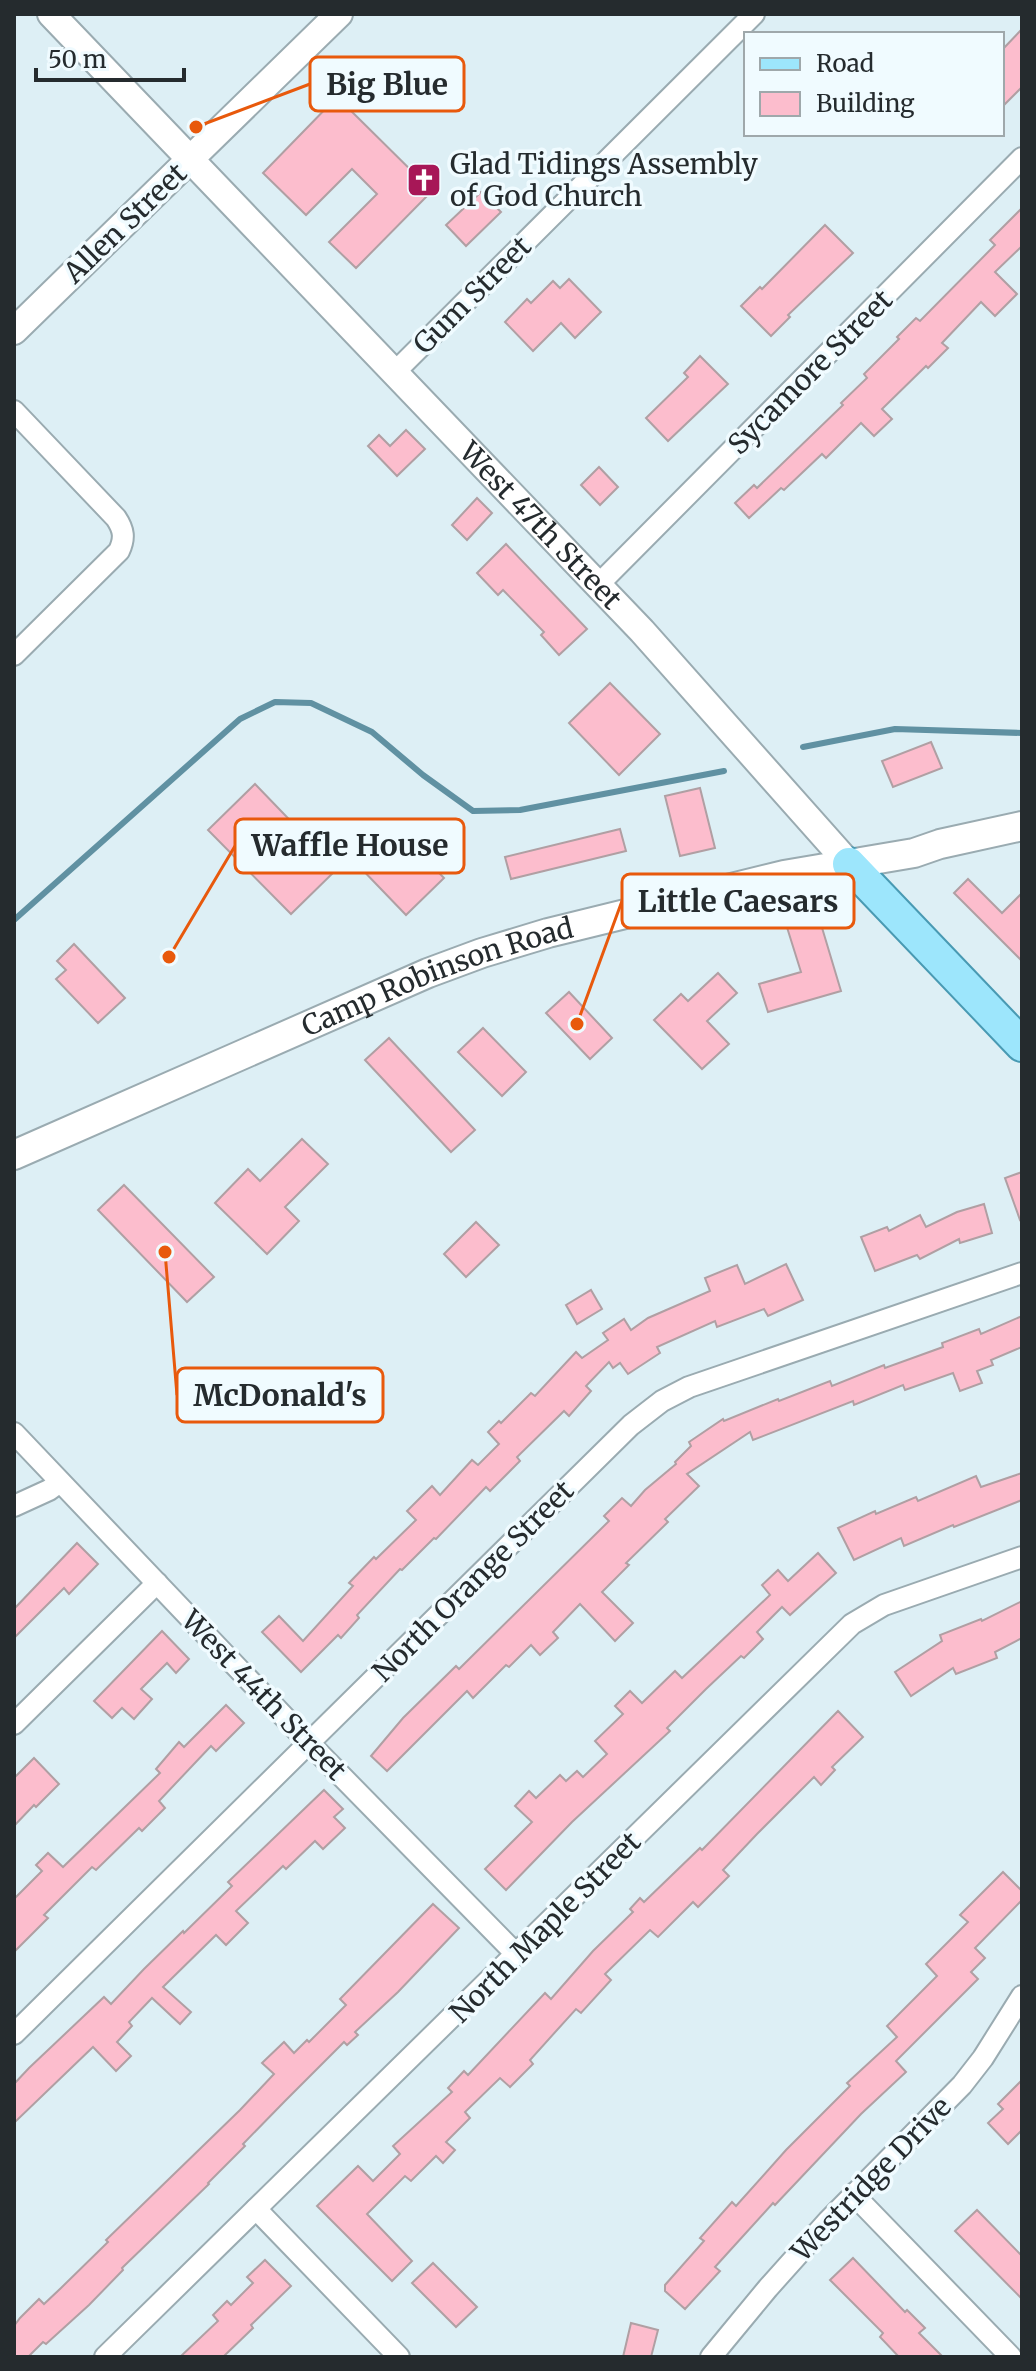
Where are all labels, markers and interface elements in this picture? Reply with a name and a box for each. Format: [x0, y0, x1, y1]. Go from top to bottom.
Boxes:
scale bar [36, 32, 184, 82]
legend [744, 32, 1004, 136]
text: 50 m [48, 44, 107, 75]
text: Road [816, 48, 874, 79]
callout: Big Blue [310, 57, 464, 111]
text: Big Blue [326, 65, 448, 103]
text: Building [816, 88, 915, 119]
place label: Glad Tidings Assembly of God Church [450, 146, 759, 214]
street label: Allen Street [55, 155, 194, 291]
church icon: Glad Tidings Assembly of God Church [405, 161, 443, 199]
street label: Gum Street [405, 228, 539, 362]
street label: Sycamore Street [720, 282, 900, 462]
street label: West 47th Street [451, 433, 630, 617]
callout: Waffle House [235, 819, 464, 873]
text: Waffle House [251, 826, 448, 864]
callout: Little Caesars [622, 874, 854, 928]
text: Little Caesars [638, 882, 838, 920]
street label: Camp Robinson Road [296, 909, 577, 1044]
callout: McDonald's [177, 1368, 383, 1422]
text: McDonald's [193, 1376, 367, 1414]
street label: North Orange Street [365, 1473, 581, 1689]
street label: West 44th Street [173, 1602, 354, 1788]
street label: North Maple Street [442, 1824, 648, 2030]
street label: Westridge Drive [783, 2089, 959, 2270]

